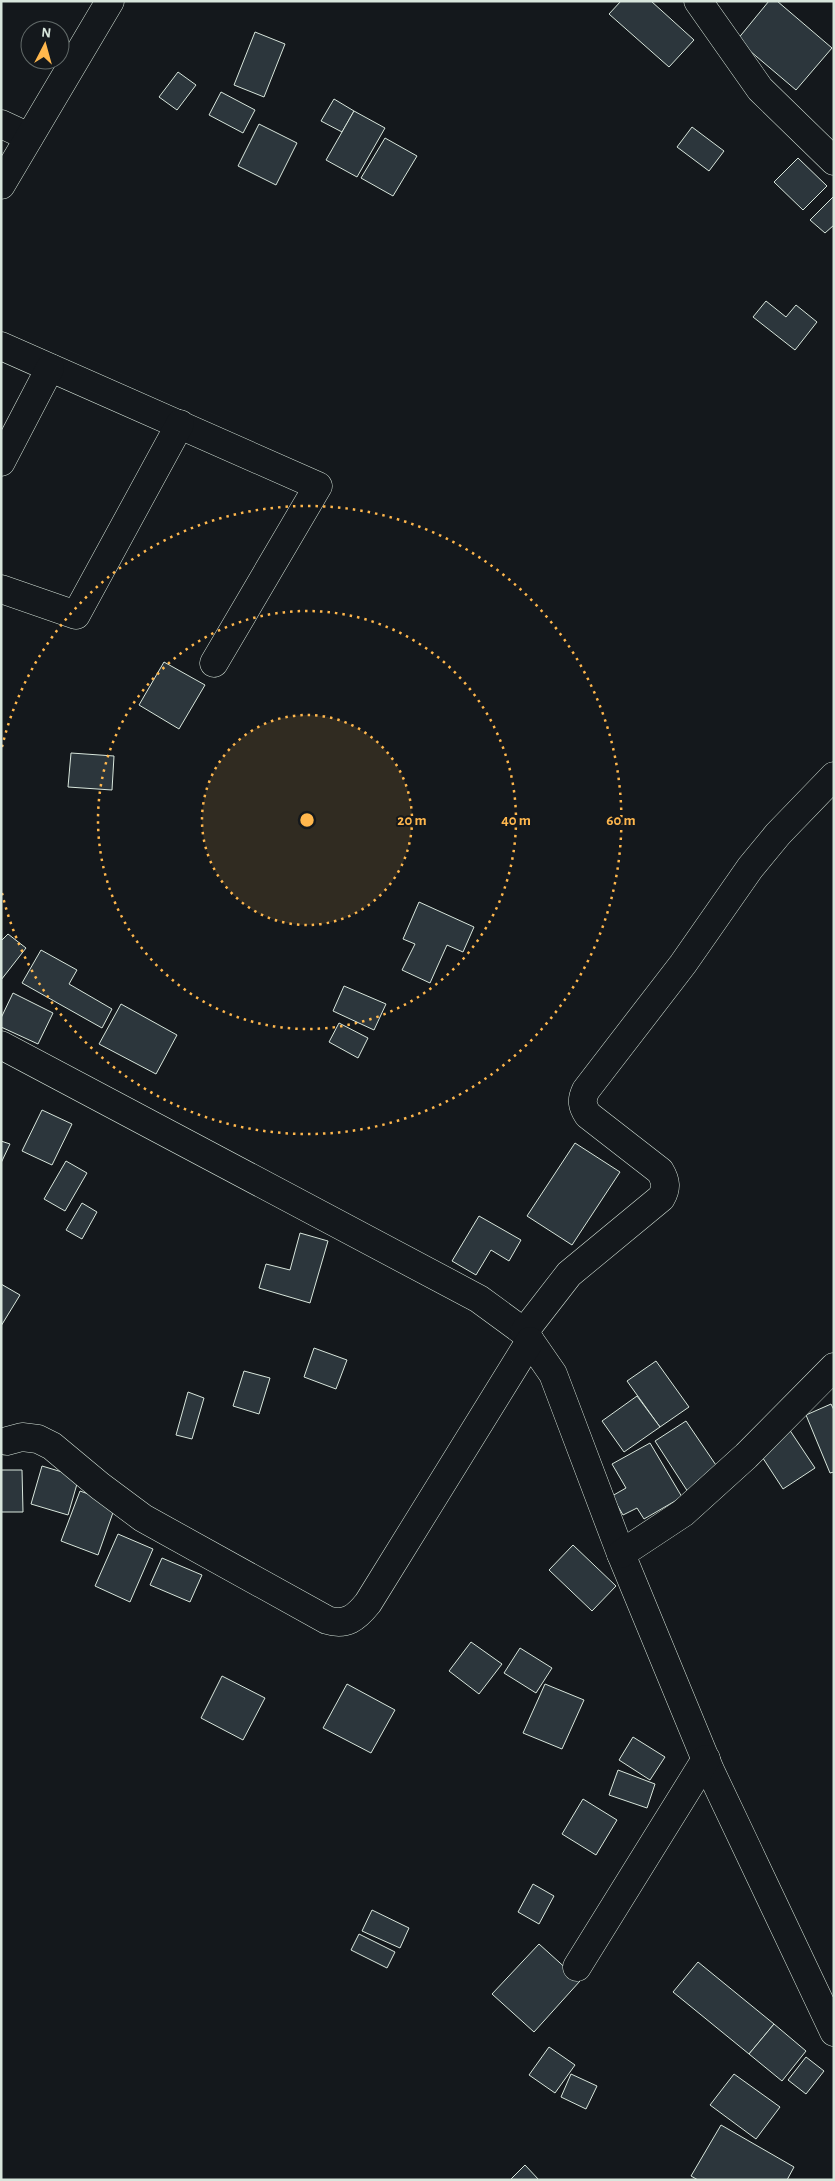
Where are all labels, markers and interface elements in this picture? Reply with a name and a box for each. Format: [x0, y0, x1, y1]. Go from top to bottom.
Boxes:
north arrow [20, 20, 70, 70]
text: N [41, 26, 52, 41]
centre of rings [298, 811, 316, 829]
text: 20 m [397, 813, 427, 828]
text: 40 m [501, 813, 531, 828]
text: 60 m [606, 813, 636, 828]

